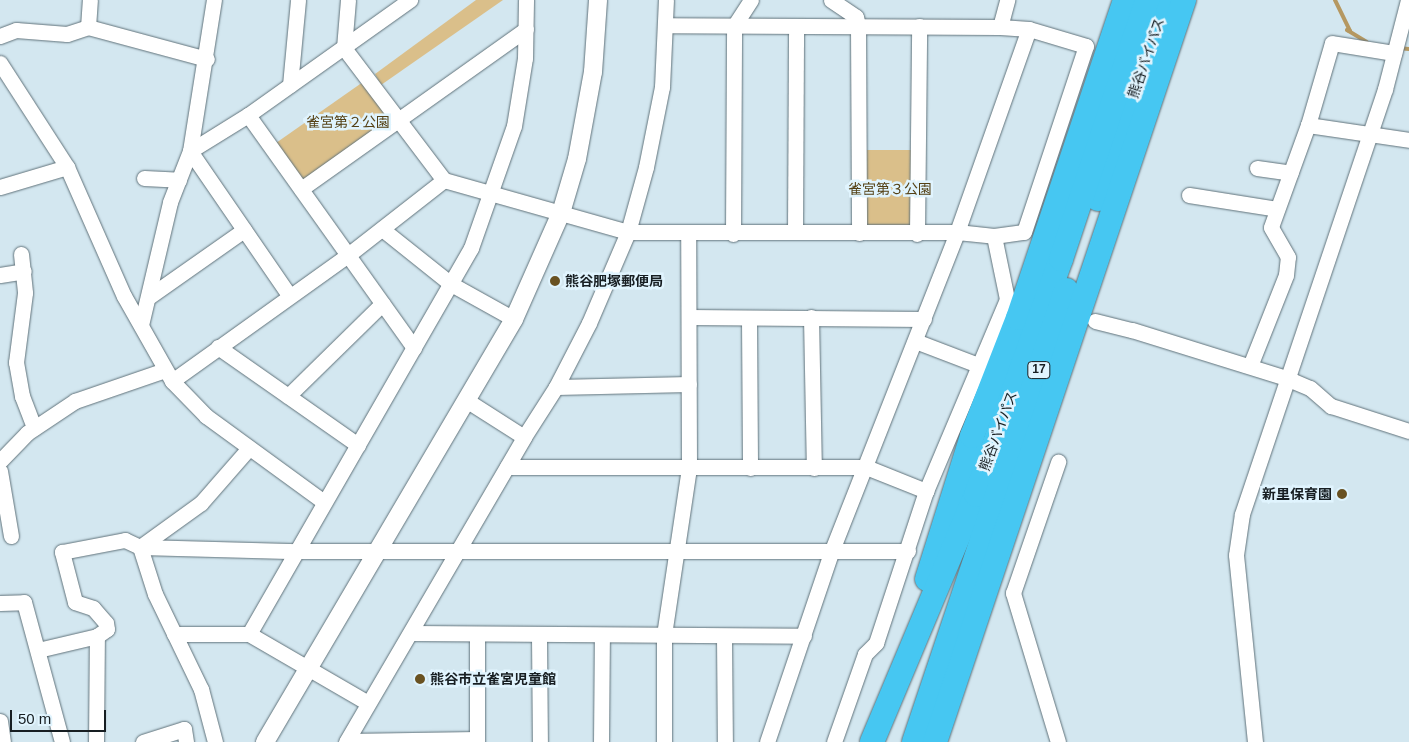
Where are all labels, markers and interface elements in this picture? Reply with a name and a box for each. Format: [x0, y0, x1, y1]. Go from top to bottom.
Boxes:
street label: 熊谷バイパス [1124, 16, 1168, 100]
park label: 雀宮第２公園 [306, 114, 390, 130]
park label: 雀宮第３公園 [848, 181, 932, 197]
place label: 熊谷肥塚郵便局 [565, 273, 663, 289]
marker: 熊谷肥塚郵便局 [549, 275, 561, 287]
road number: 17 [1026, 360, 1052, 380]
street label: 熊谷バイパス [976, 389, 1020, 473]
place label: 新里保育園 [1262, 486, 1332, 502]
marker: 新里保育園 [1336, 488, 1348, 500]
place label: 熊谷市立雀宮児童館 [430, 671, 556, 687]
marker: 熊谷市立雀宮児童館 [414, 673, 426, 685]
scale bar [12, 700, 109, 732]
text: 50 m [18, 710, 51, 727]

